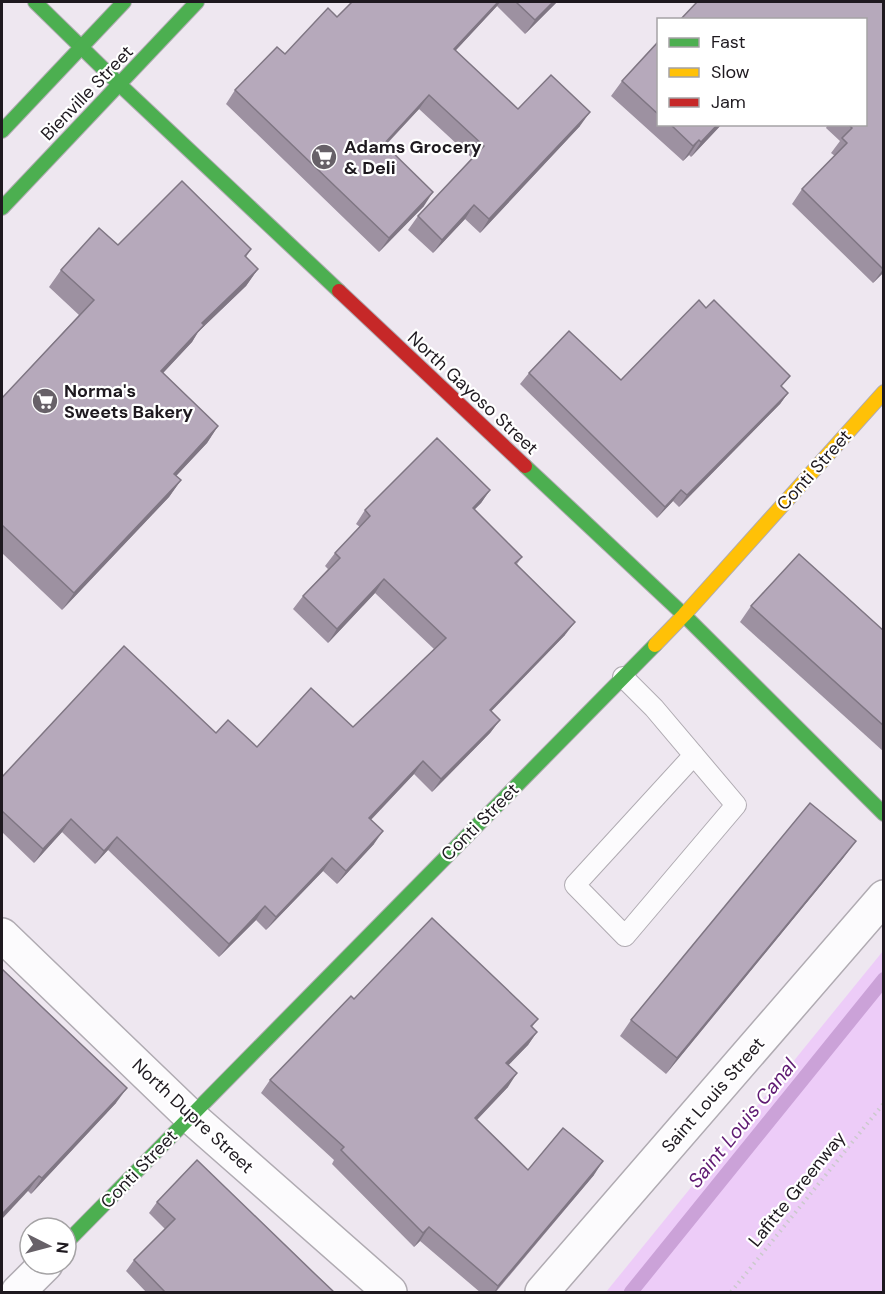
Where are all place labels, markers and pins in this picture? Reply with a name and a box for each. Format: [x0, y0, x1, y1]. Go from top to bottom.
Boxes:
place label: Adams Grocery & Deli [344, 135, 482, 180]
supermarket icon: Adams Grocery & Deli [309, 142, 339, 172]
place label: Norma's Sweets Bakery [64, 379, 193, 424]
supermarket icon: Norma's Sweets Bakery [30, 386, 60, 416]

